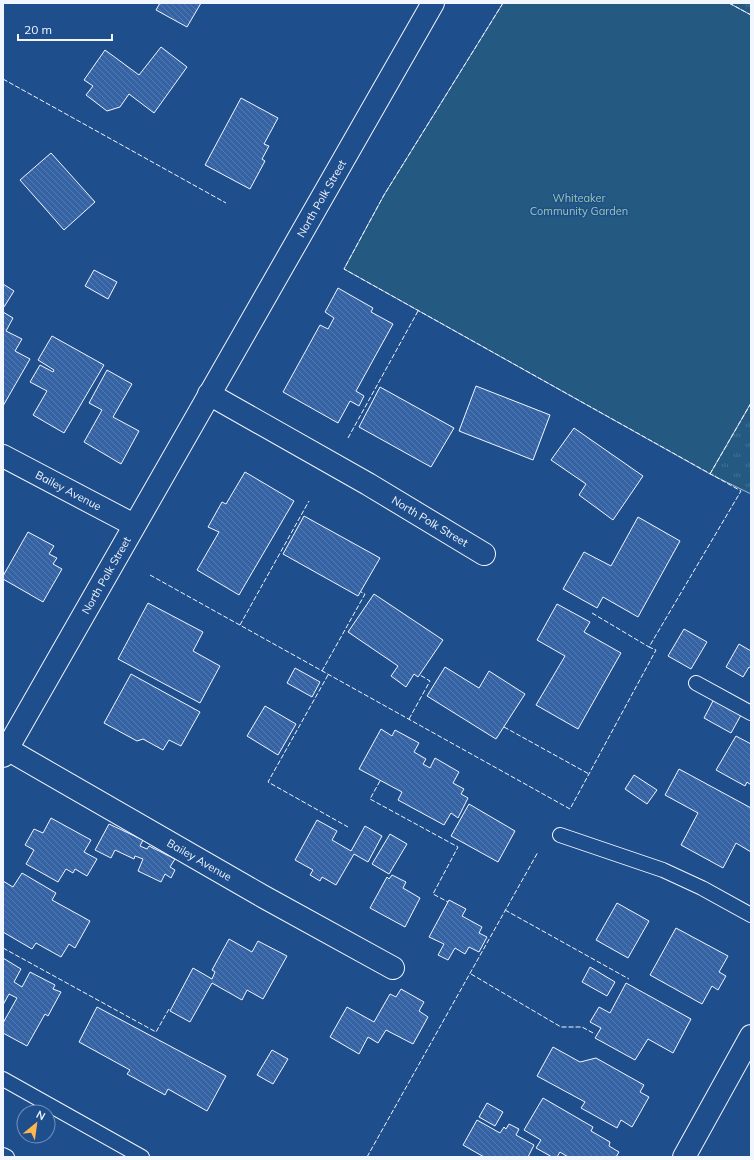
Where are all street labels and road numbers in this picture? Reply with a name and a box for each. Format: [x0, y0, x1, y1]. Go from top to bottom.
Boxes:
street label: North Polk Street [294, 157, 349, 240]
street label: Bailey Avenue [33, 467, 104, 514]
street label: North Polk Street [389, 493, 471, 550]
street label: North Polk Street [79, 534, 134, 617]
street label: Bailey Avenue [165, 836, 234, 884]

